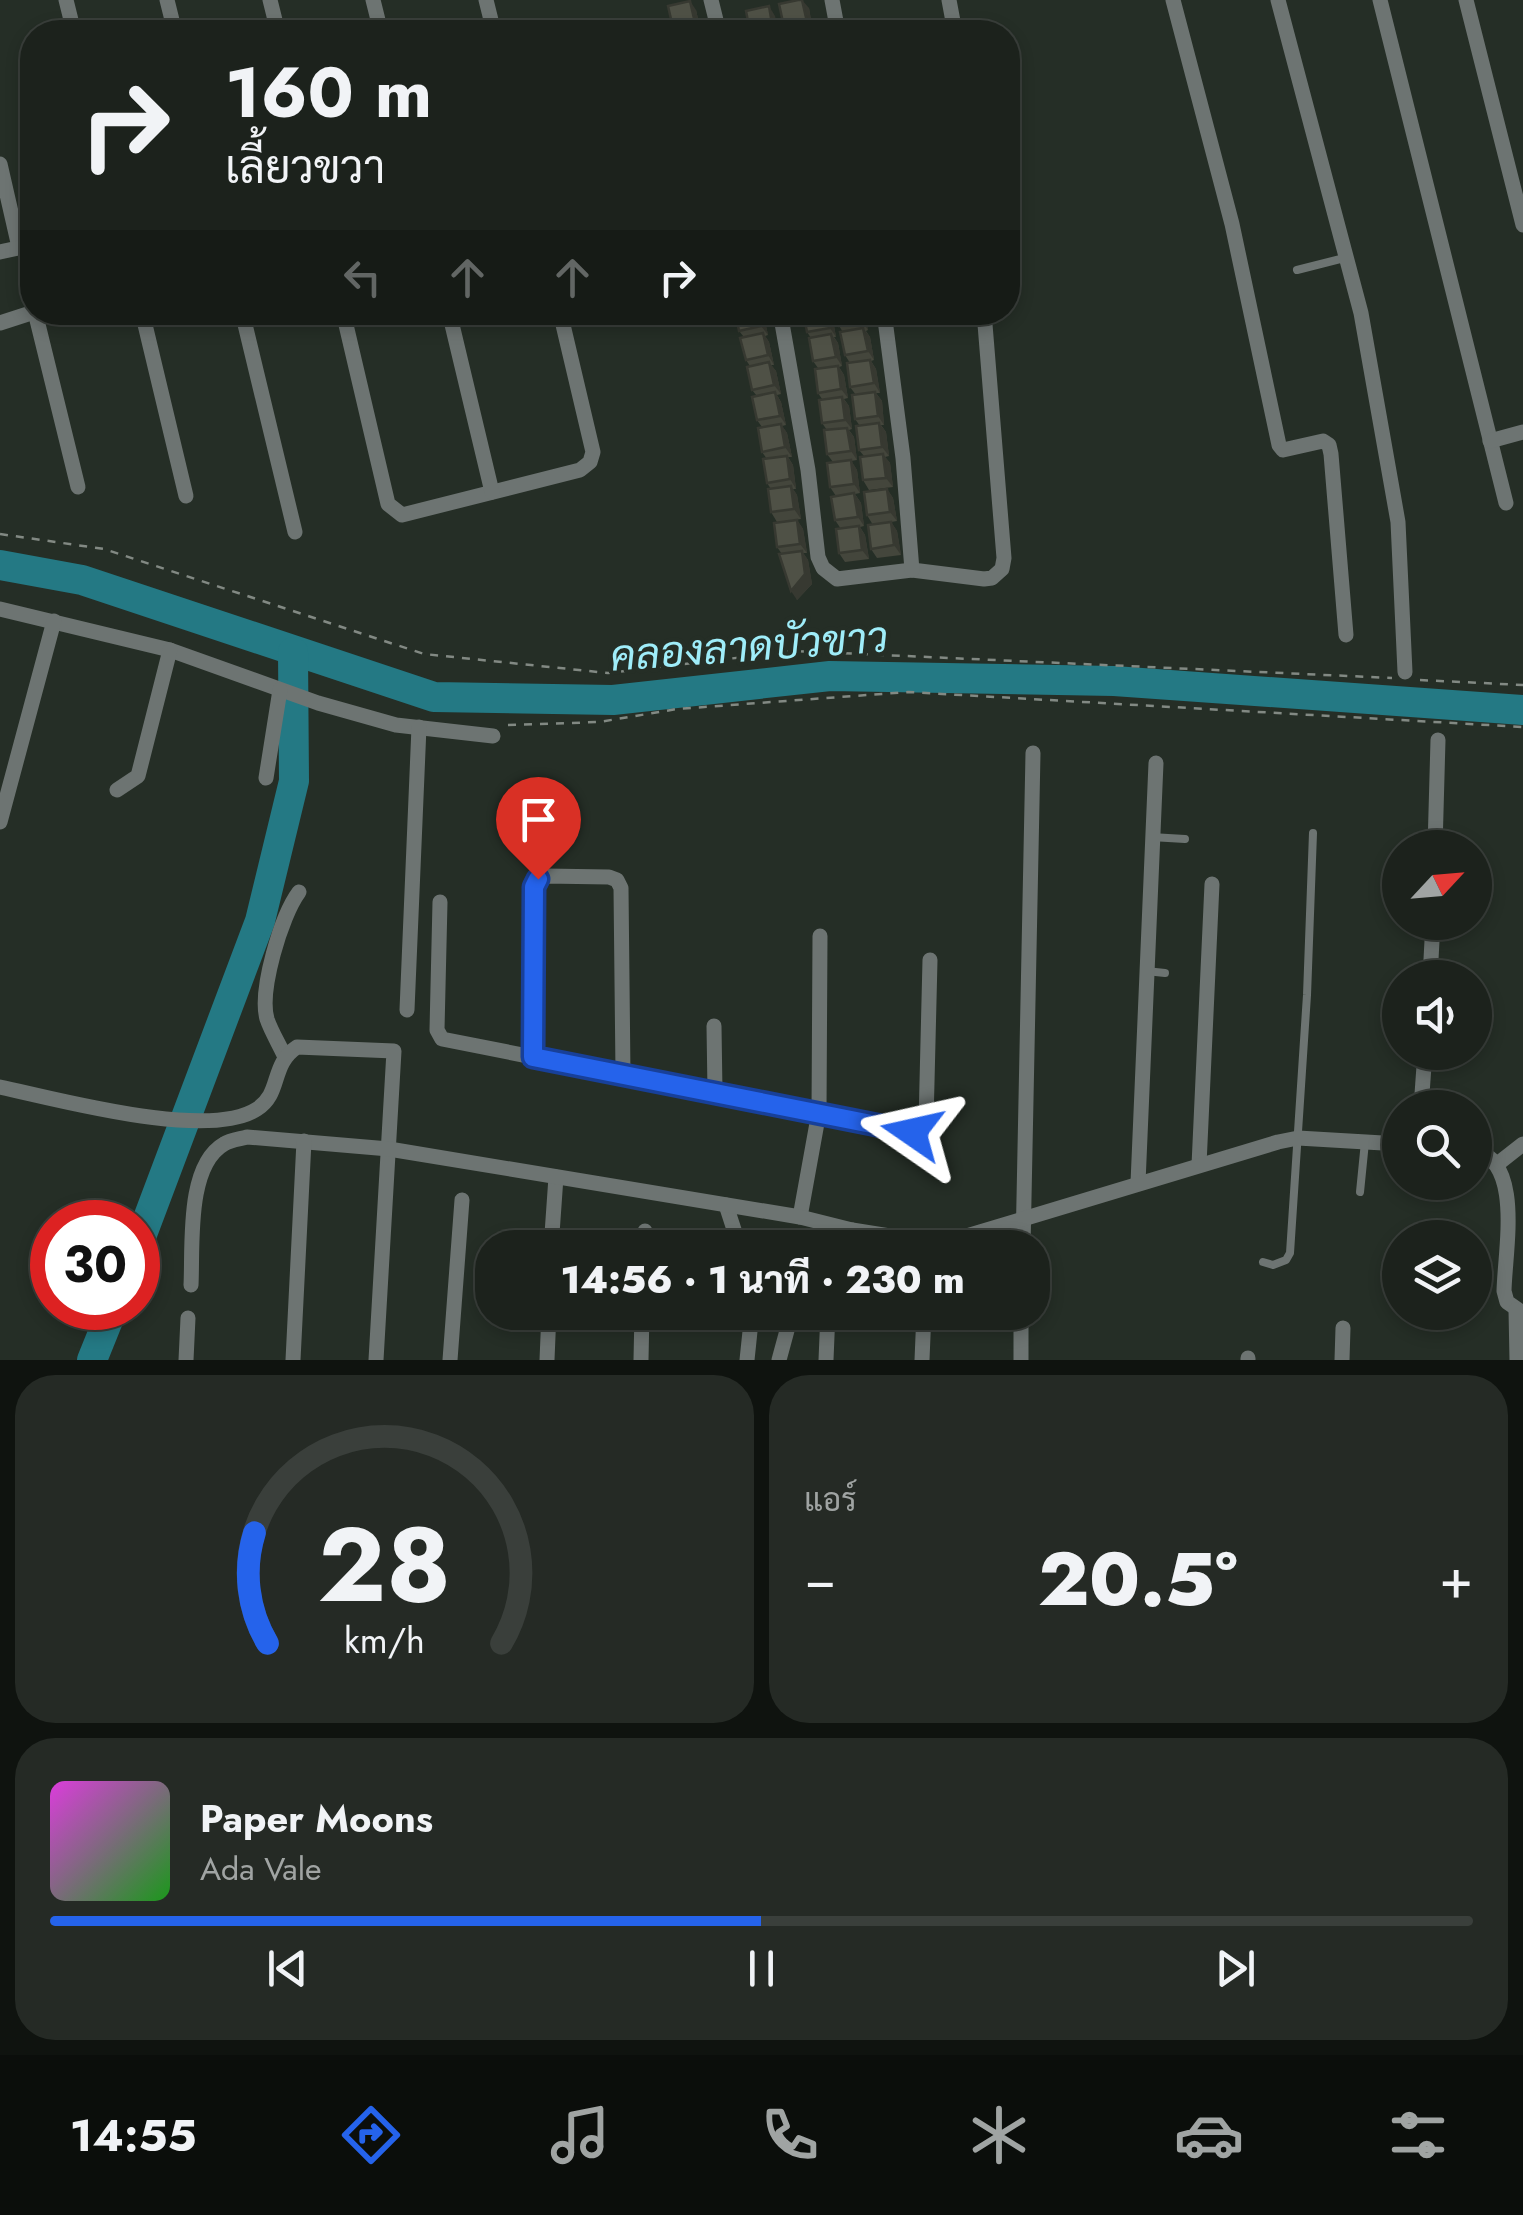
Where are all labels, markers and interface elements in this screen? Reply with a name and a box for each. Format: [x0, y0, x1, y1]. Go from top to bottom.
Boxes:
text: 160 m [225, 42, 432, 143]
icon: right [60, 60, 190, 190]
text: เลี้ยวขวา [225, 135, 385, 200]
icon: left [335, 250, 390, 305]
icon: ahead [440, 250, 495, 305]
icon: ahead [545, 250, 600, 305]
icon: right [650, 250, 705, 305]
water label: คลองลาดบัวขาว [608, 606, 890, 687]
pin [496, 777, 581, 880]
icon: arrive [511, 792, 566, 847]
north arrow [1382, 830, 1492, 940]
map controls [1382, 830, 1492, 1330]
button: sound [1382, 960, 1492, 1070]
position arrow [860, 1080, 964, 1184]
button: search [1382, 1090, 1492, 1200]
speed limit sign: 30 [30, 1200, 160, 1330]
button: layers [1382, 1220, 1492, 1330]
text: 14:56 · 1 นาที · 230 m [560, 1252, 965, 1307]
text: แอร์ [804, 1477, 857, 1523]
text: 28 [318, 1490, 451, 1640]
text: 20.5° [1038, 1525, 1238, 1633]
text: − [804, 1539, 836, 1619]
text: + [1439, 1539, 1473, 1619]
text: km/h [344, 1615, 425, 1666]
text: Paper Moons [200, 1791, 433, 1846]
text: Ada Vale [200, 1846, 322, 1892]
icon: previous [260, 1941, 315, 1996]
icon: pause [734, 1941, 789, 1996]
icon: next [1208, 1941, 1263, 1996]
icon: directions [336, 2100, 406, 2170]
icon: music [545, 2100, 615, 2170]
icon: phone [755, 2100, 825, 2170]
icon: climate [964, 2100, 1034, 2170]
icon: car [1174, 2100, 1244, 2170]
icon: filters [1383, 2100, 1453, 2170]
text: 14:55 [70, 2103, 197, 2168]

